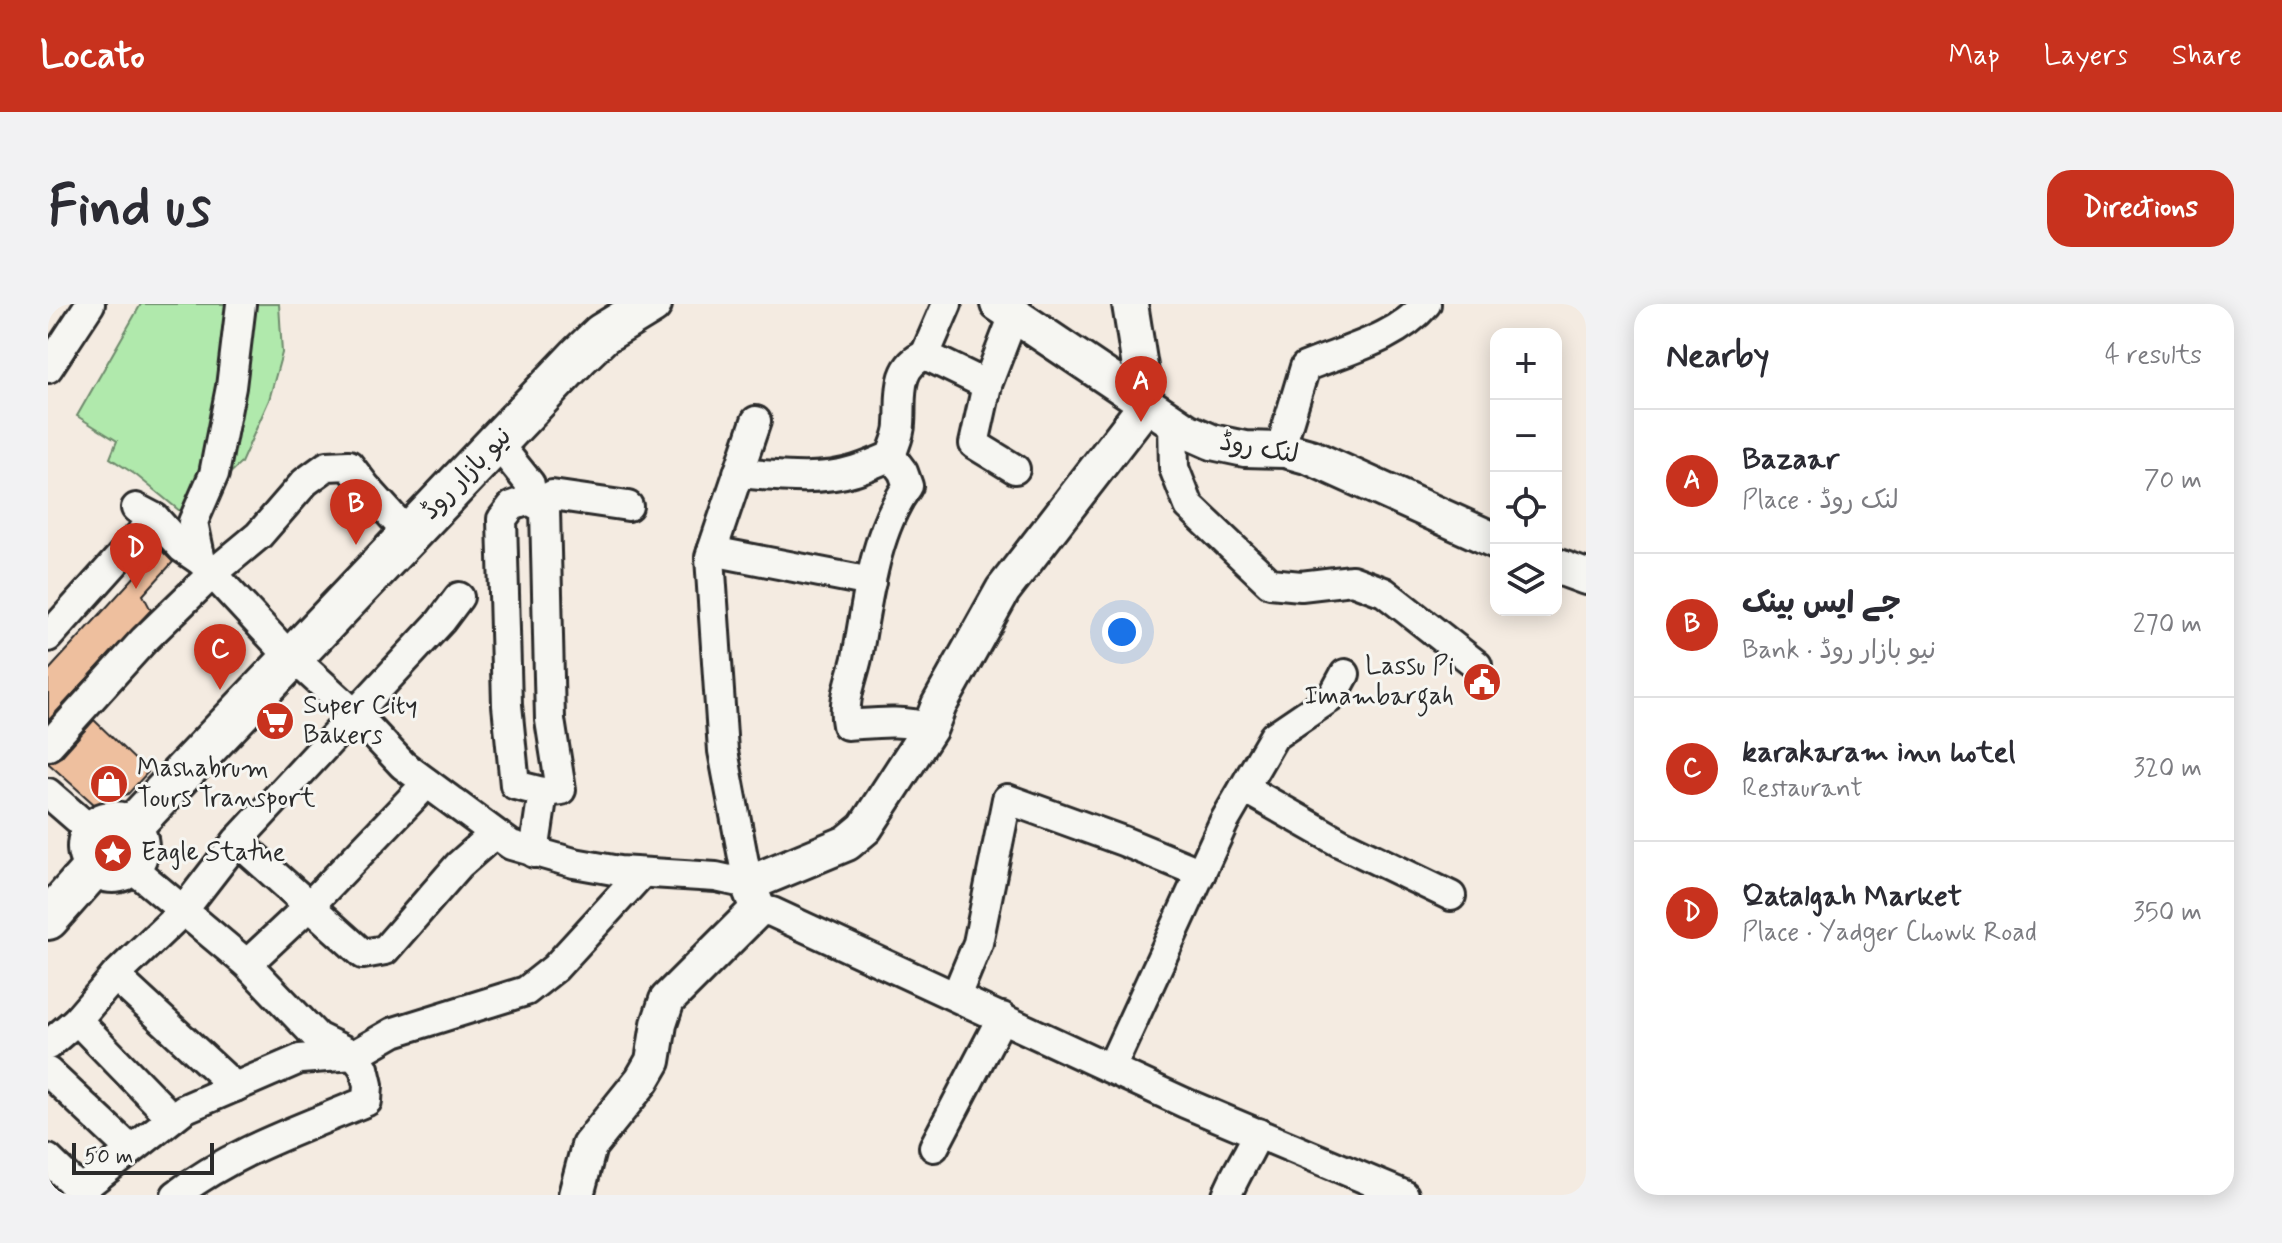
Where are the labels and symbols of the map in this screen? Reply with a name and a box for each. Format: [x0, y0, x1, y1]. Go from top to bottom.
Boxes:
pin: A [1115, 356, 1167, 422]
street label: نیو بازار روڈ [414, 420, 520, 528]
street label: لنک روڈ [1217, 425, 1301, 473]
pin: B [330, 479, 382, 545]
pin: D [110, 523, 162, 589]
your location [1102, 612, 1142, 652]
pin: C [194, 624, 246, 690]
place label: Lassu Pi Imambargah [1304, 650, 1454, 717]
public building icon: Lassu Pi Imambargah [1461, 661, 1503, 703]
place label: Super City Bakers [303, 689, 418, 753]
supermarket icon: Super City Bakers [254, 700, 296, 742]
place label: Mashabrum Tours Transport [137, 752, 315, 816]
shop icon: Mashabrum Tours Transport [88, 763, 130, 805]
place icon: Eagle Statue [92, 832, 134, 874]
place label: Eagle Statue [141, 836, 286, 870]
scale bar [72, 1139, 214, 1175]

